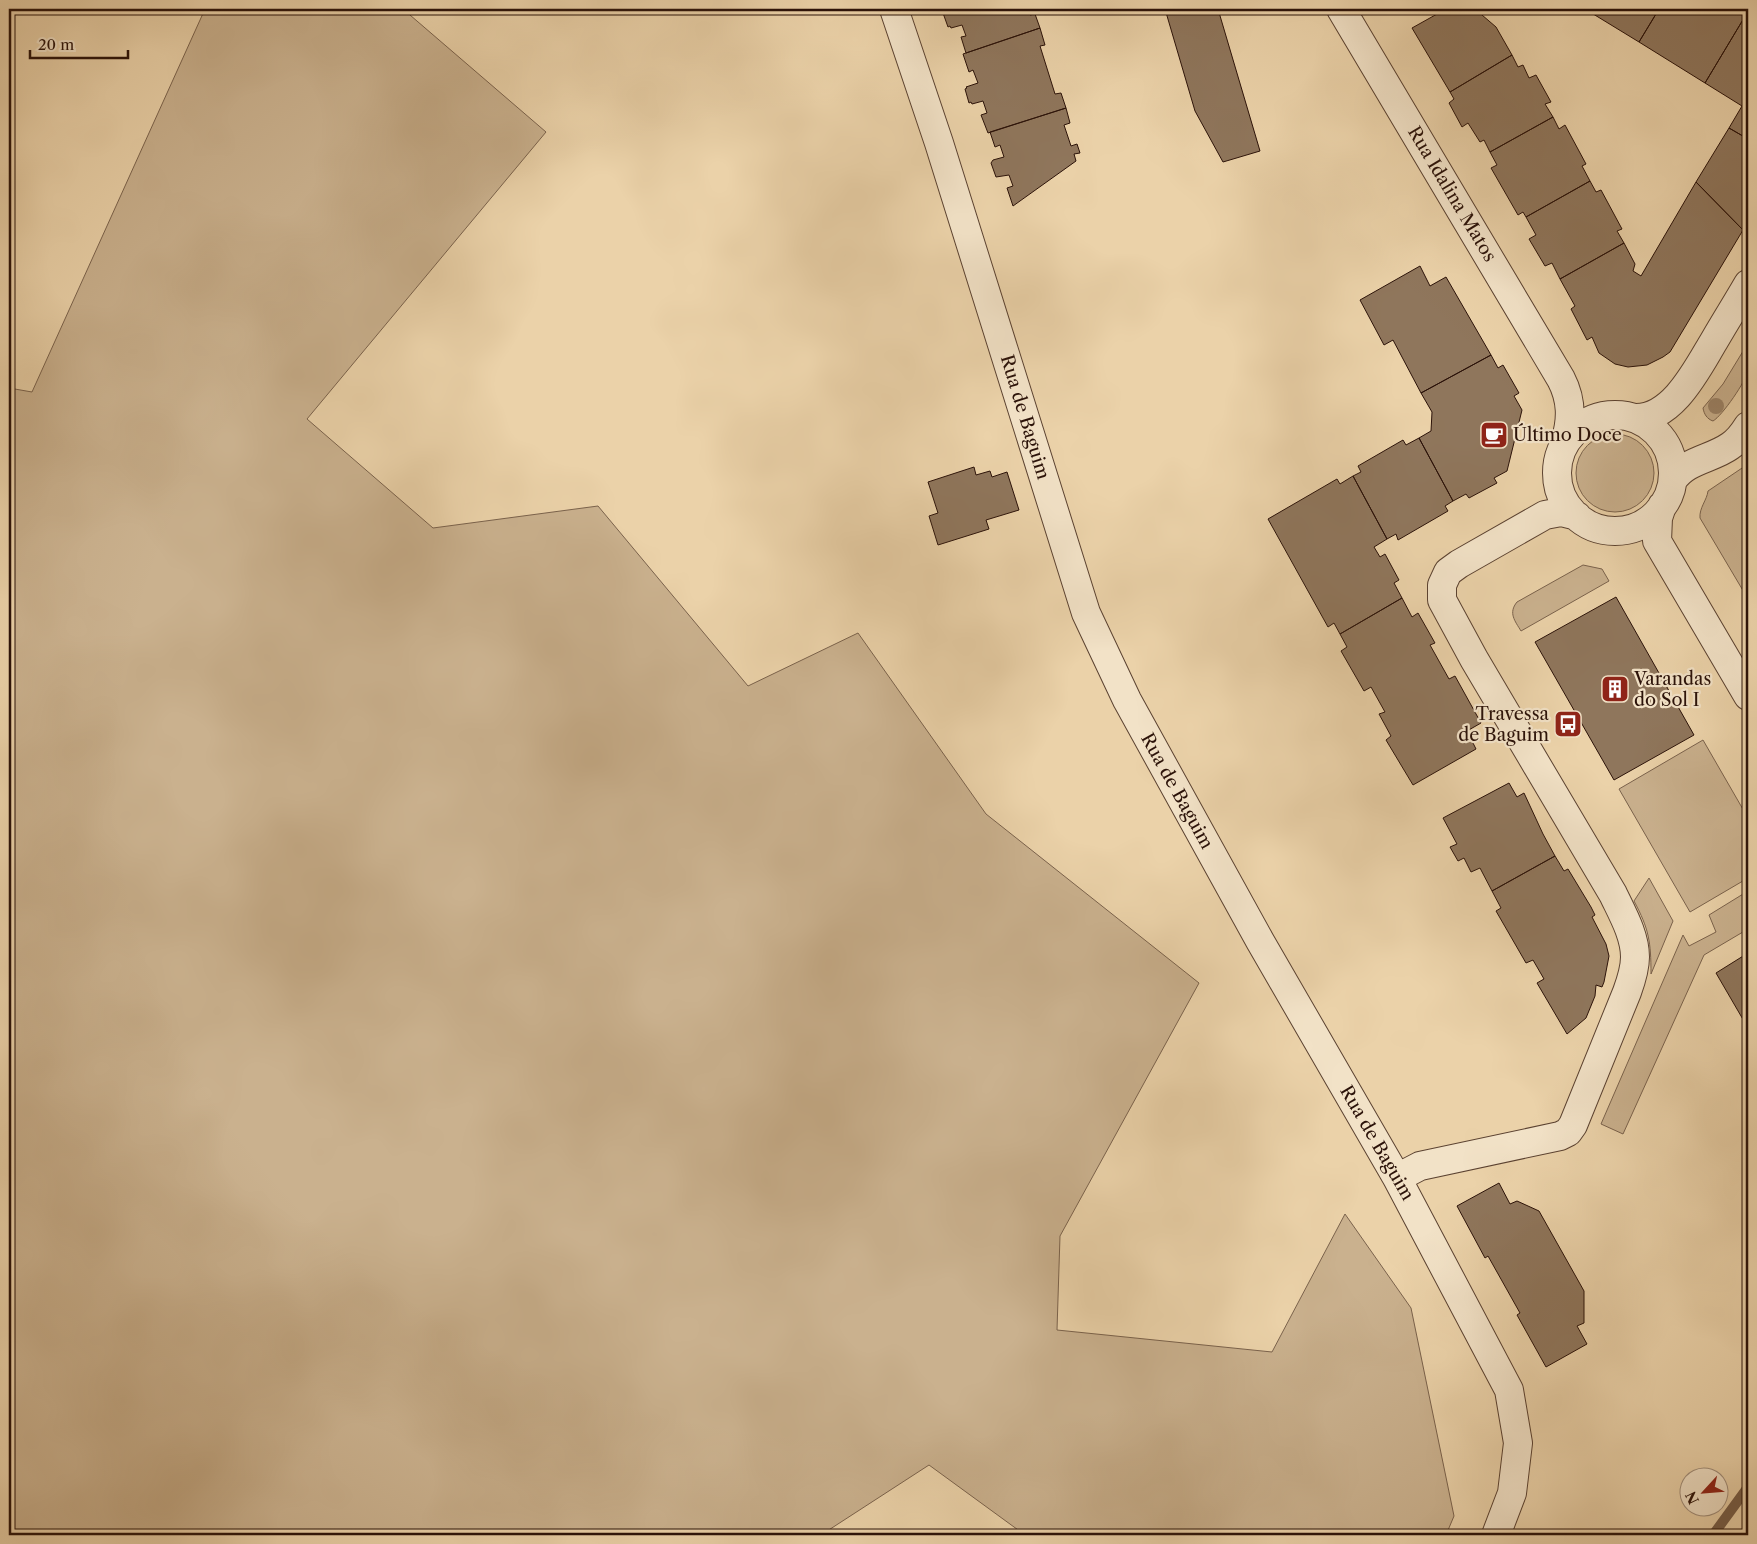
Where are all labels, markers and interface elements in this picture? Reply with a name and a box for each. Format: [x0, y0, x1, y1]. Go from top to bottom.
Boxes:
scale bar [30, 28, 128, 60]
text: 20 m [38, 35, 74, 54]
street label: Rua Idalina Matos [1403, 122, 1501, 266]
street label: Rua de Baguim [996, 352, 1054, 482]
cafe icon: Último Doce [1479, 420, 1509, 450]
place label: Último Doce [1513, 423, 1622, 446]
place label: Varandas do Sol I [1633, 668, 1711, 711]
building icon: Varandas do Sol I [1600, 674, 1630, 704]
place label: Travessa de Baguim [1458, 703, 1549, 746]
bus stop icon: Travessa de Baguim [1553, 709, 1583, 739]
street label: Rua de Baguim [1136, 729, 1218, 853]
street label: Rua de Baguim [1335, 1082, 1419, 1205]
north arrow [1680, 1466, 1730, 1516]
text: N [1682, 1488, 1703, 1507]

